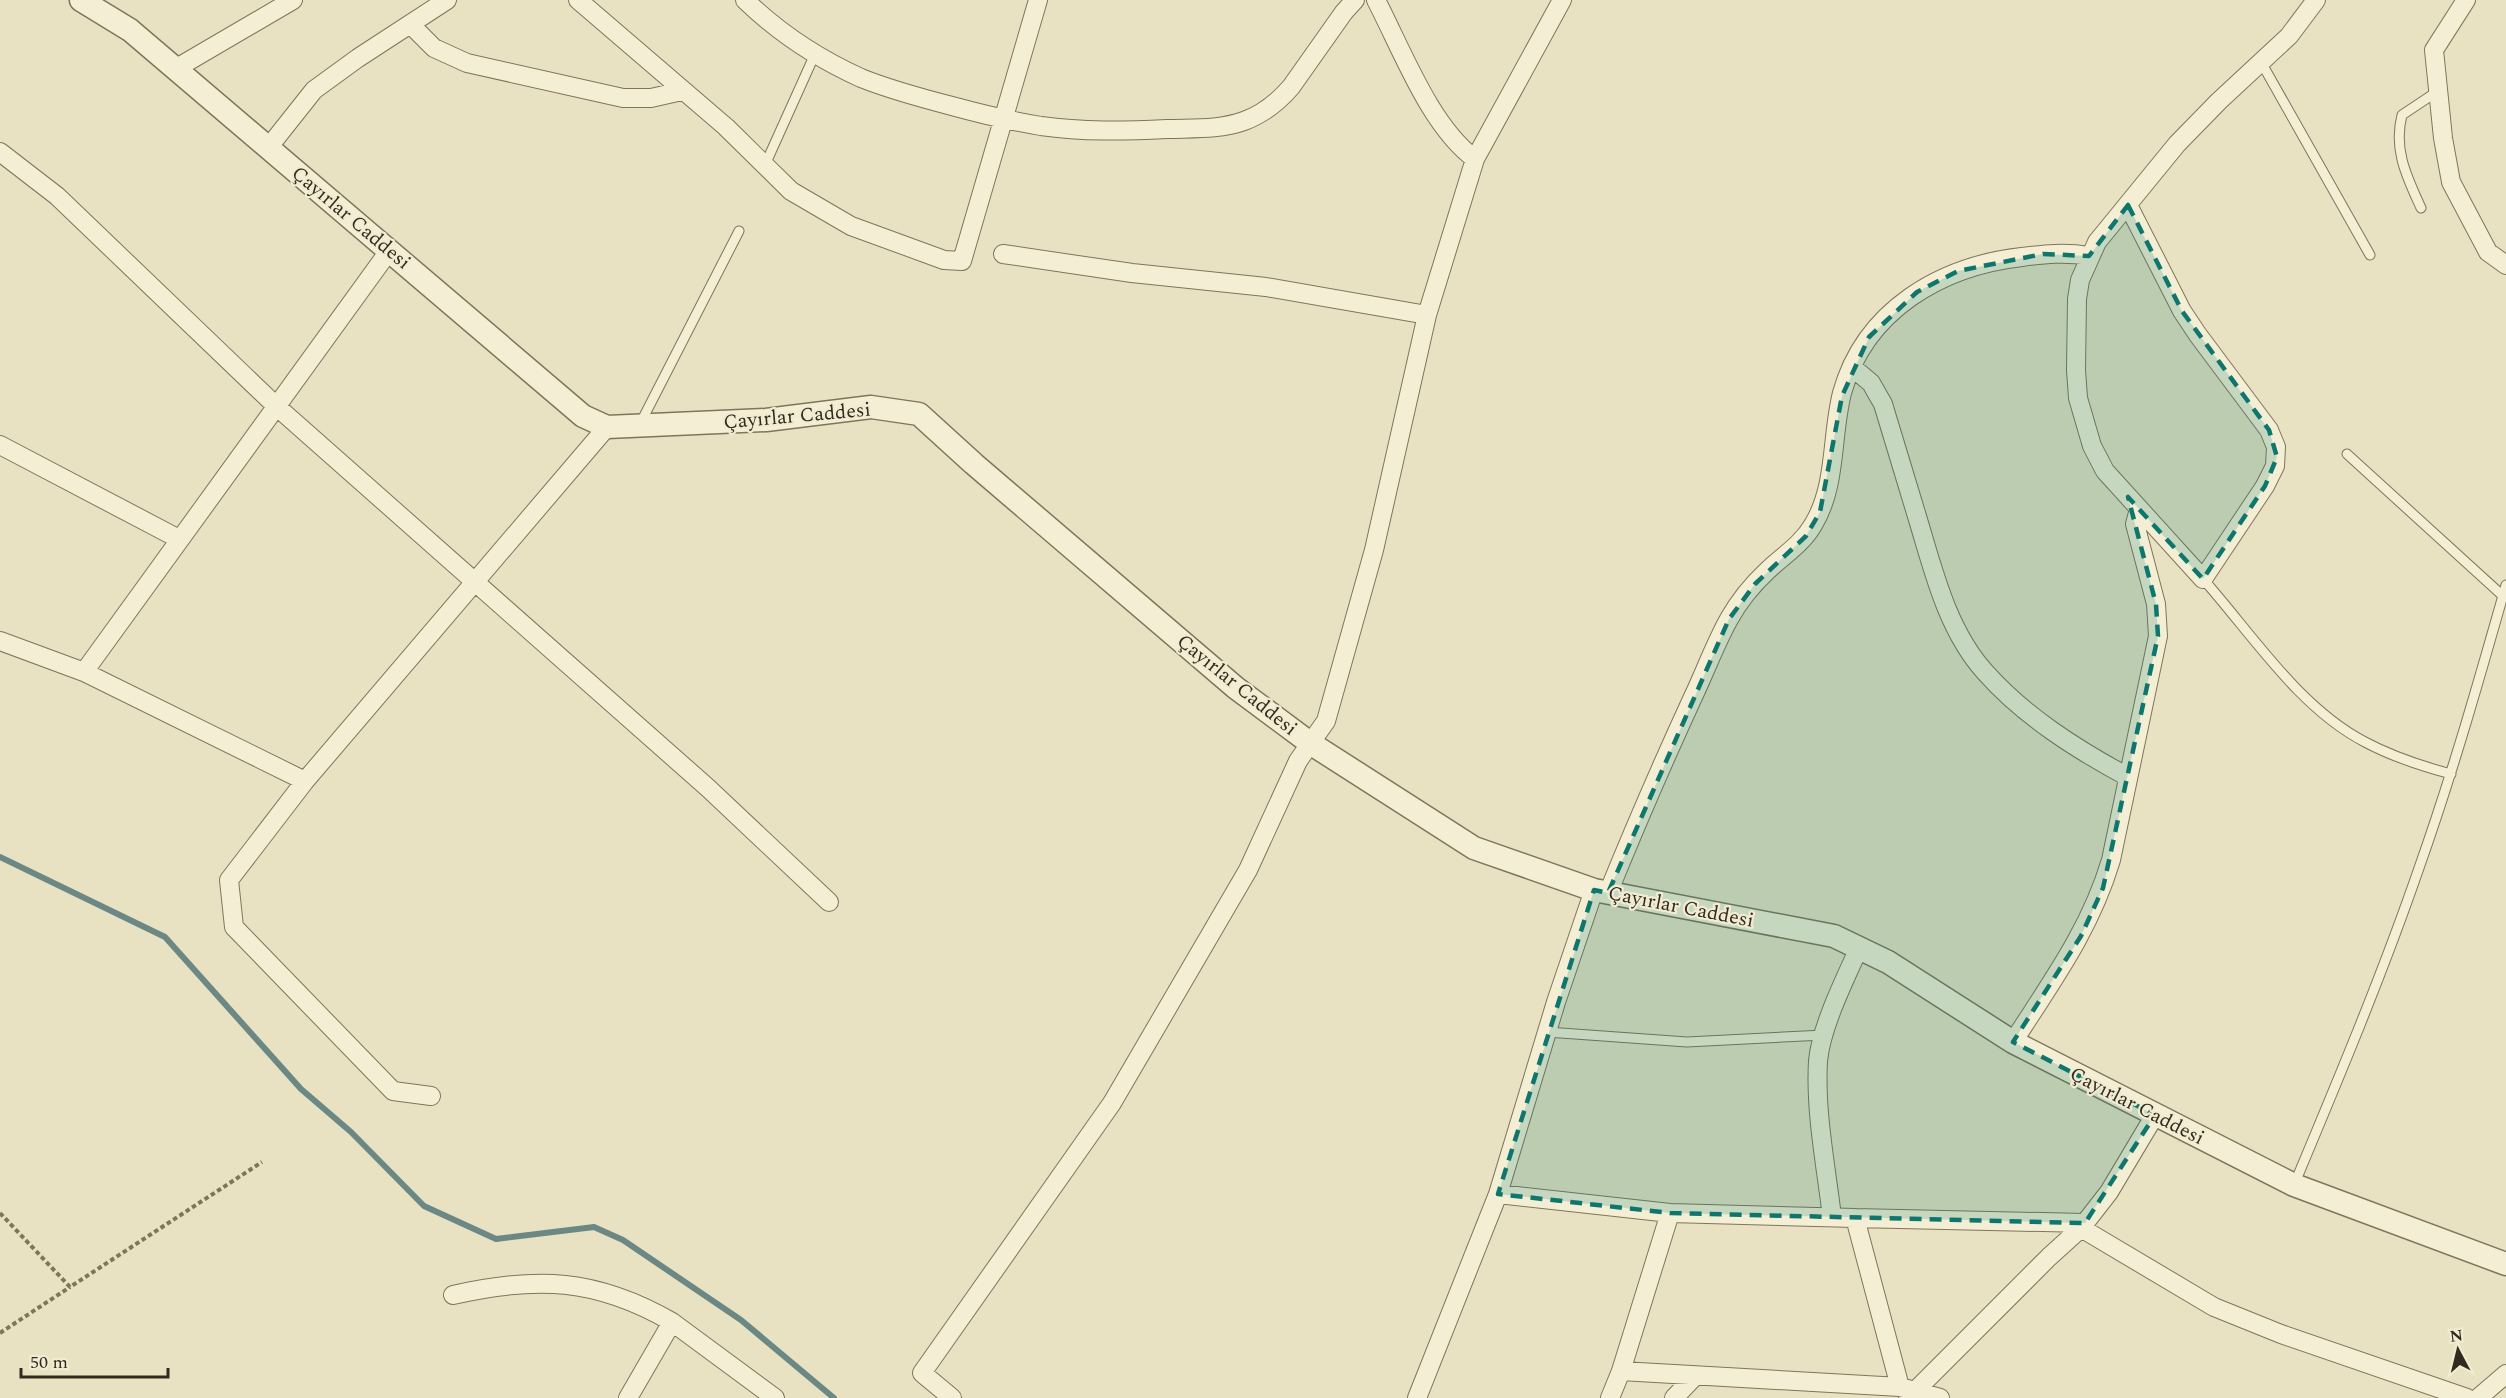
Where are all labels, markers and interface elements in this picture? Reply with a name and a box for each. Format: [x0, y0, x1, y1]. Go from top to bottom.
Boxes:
street label: Çayırlar Caddesi [285, 159, 417, 277]
street label: Çayırlar Caddesi [722, 395, 872, 437]
street label: Çayırlar Caddesi [1170, 627, 1304, 743]
street label: Çayırlar Caddesi [1606, 878, 1756, 936]
street label: Çayırlar Caddesi [2064, 1059, 2210, 1153]
north arrow [2428, 1320, 2488, 1380]
text: N [2448, 1323, 2464, 1349]
scale bar [21, 1341, 168, 1379]
text: 50 m [30, 1349, 68, 1376]

